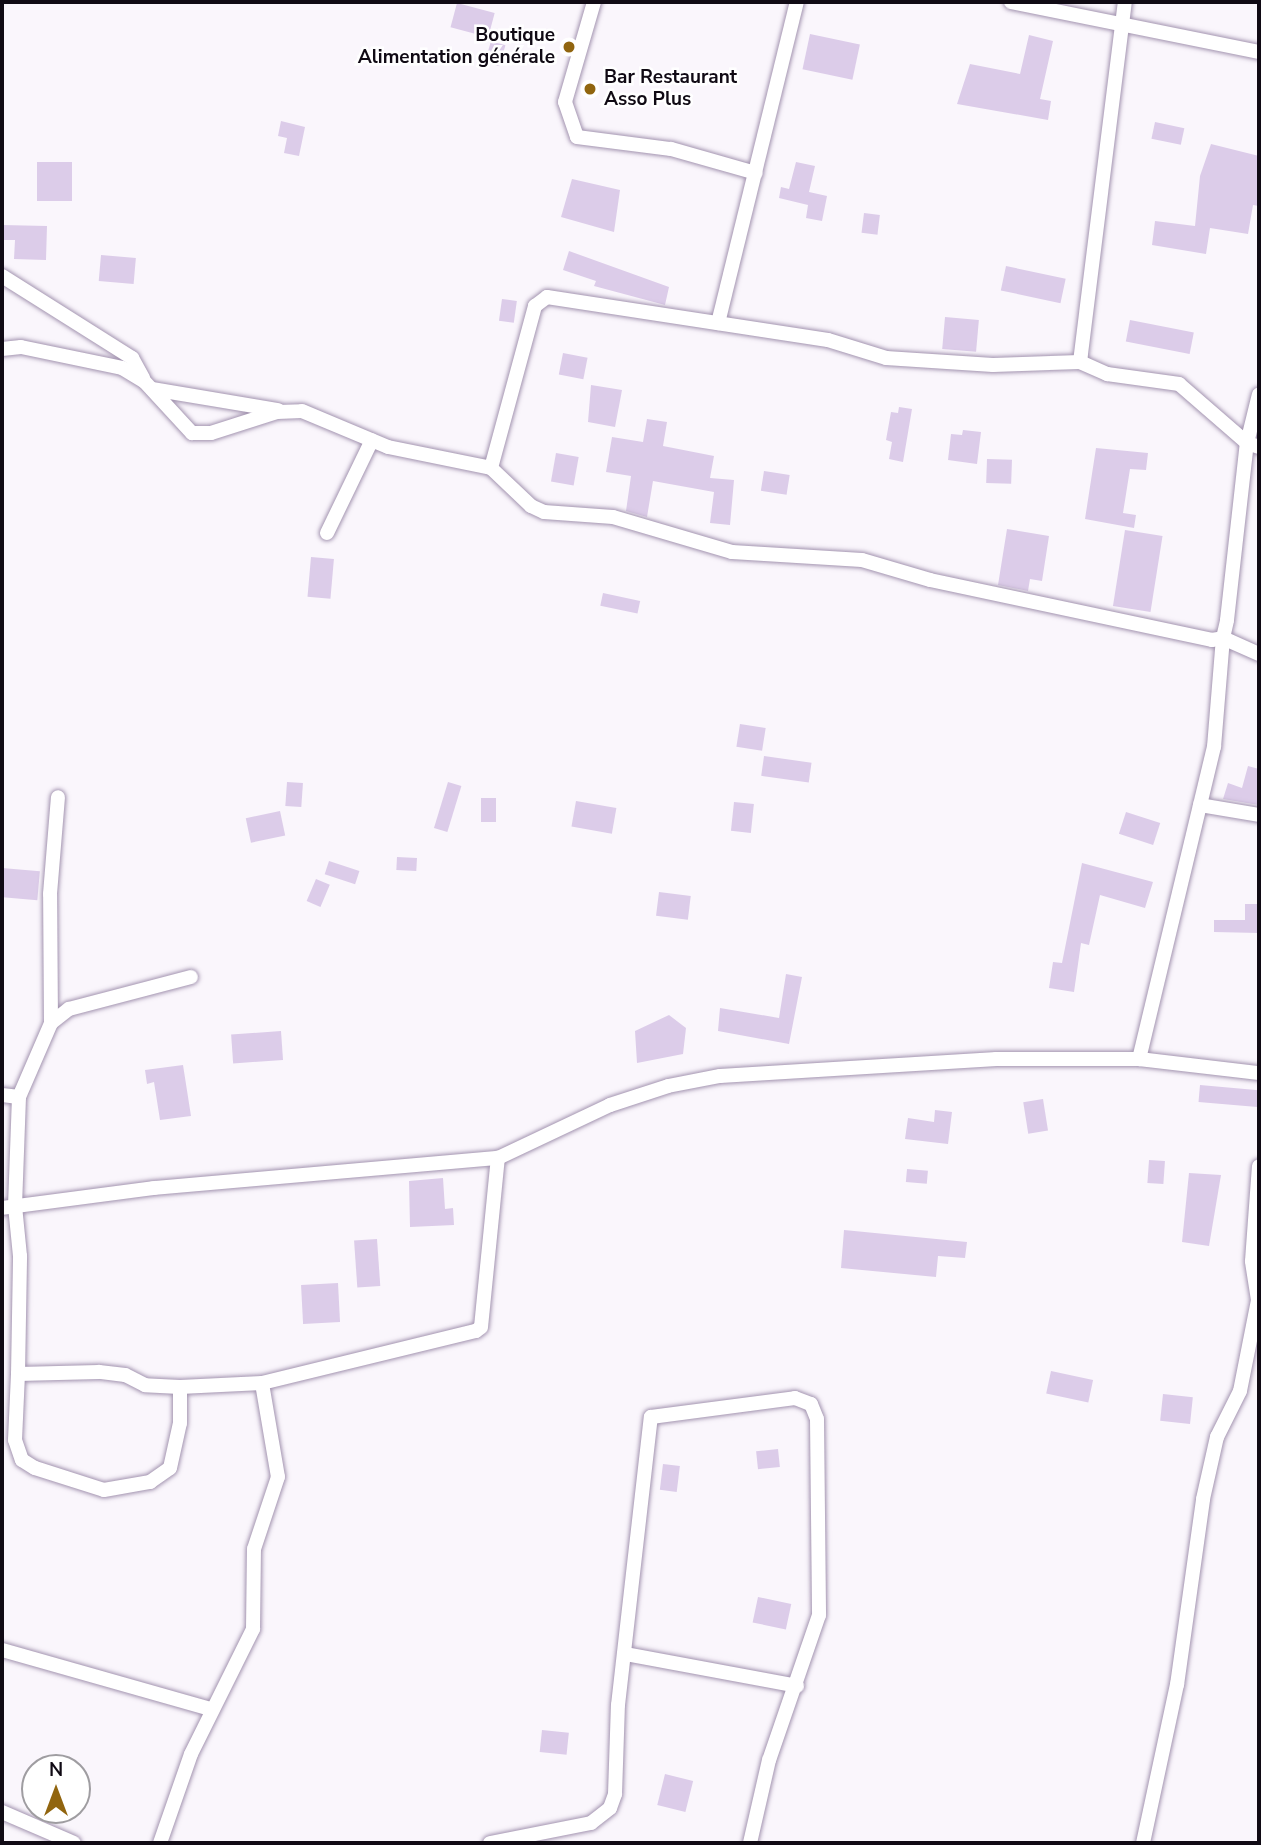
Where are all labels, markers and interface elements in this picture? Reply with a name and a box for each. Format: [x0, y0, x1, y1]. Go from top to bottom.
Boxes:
place label: Boutique Alimentation générale [358, 25, 555, 69]
marker: Boutique Alimentation générale [561, 39, 577, 55]
place label: Bar Restaurant Asso Plus [604, 67, 737, 111]
marker: Bar Restaurant Asso Plus [582, 81, 598, 97]
north arrow [21, 1754, 91, 1824]
text: N [49, 1757, 63, 1783]

